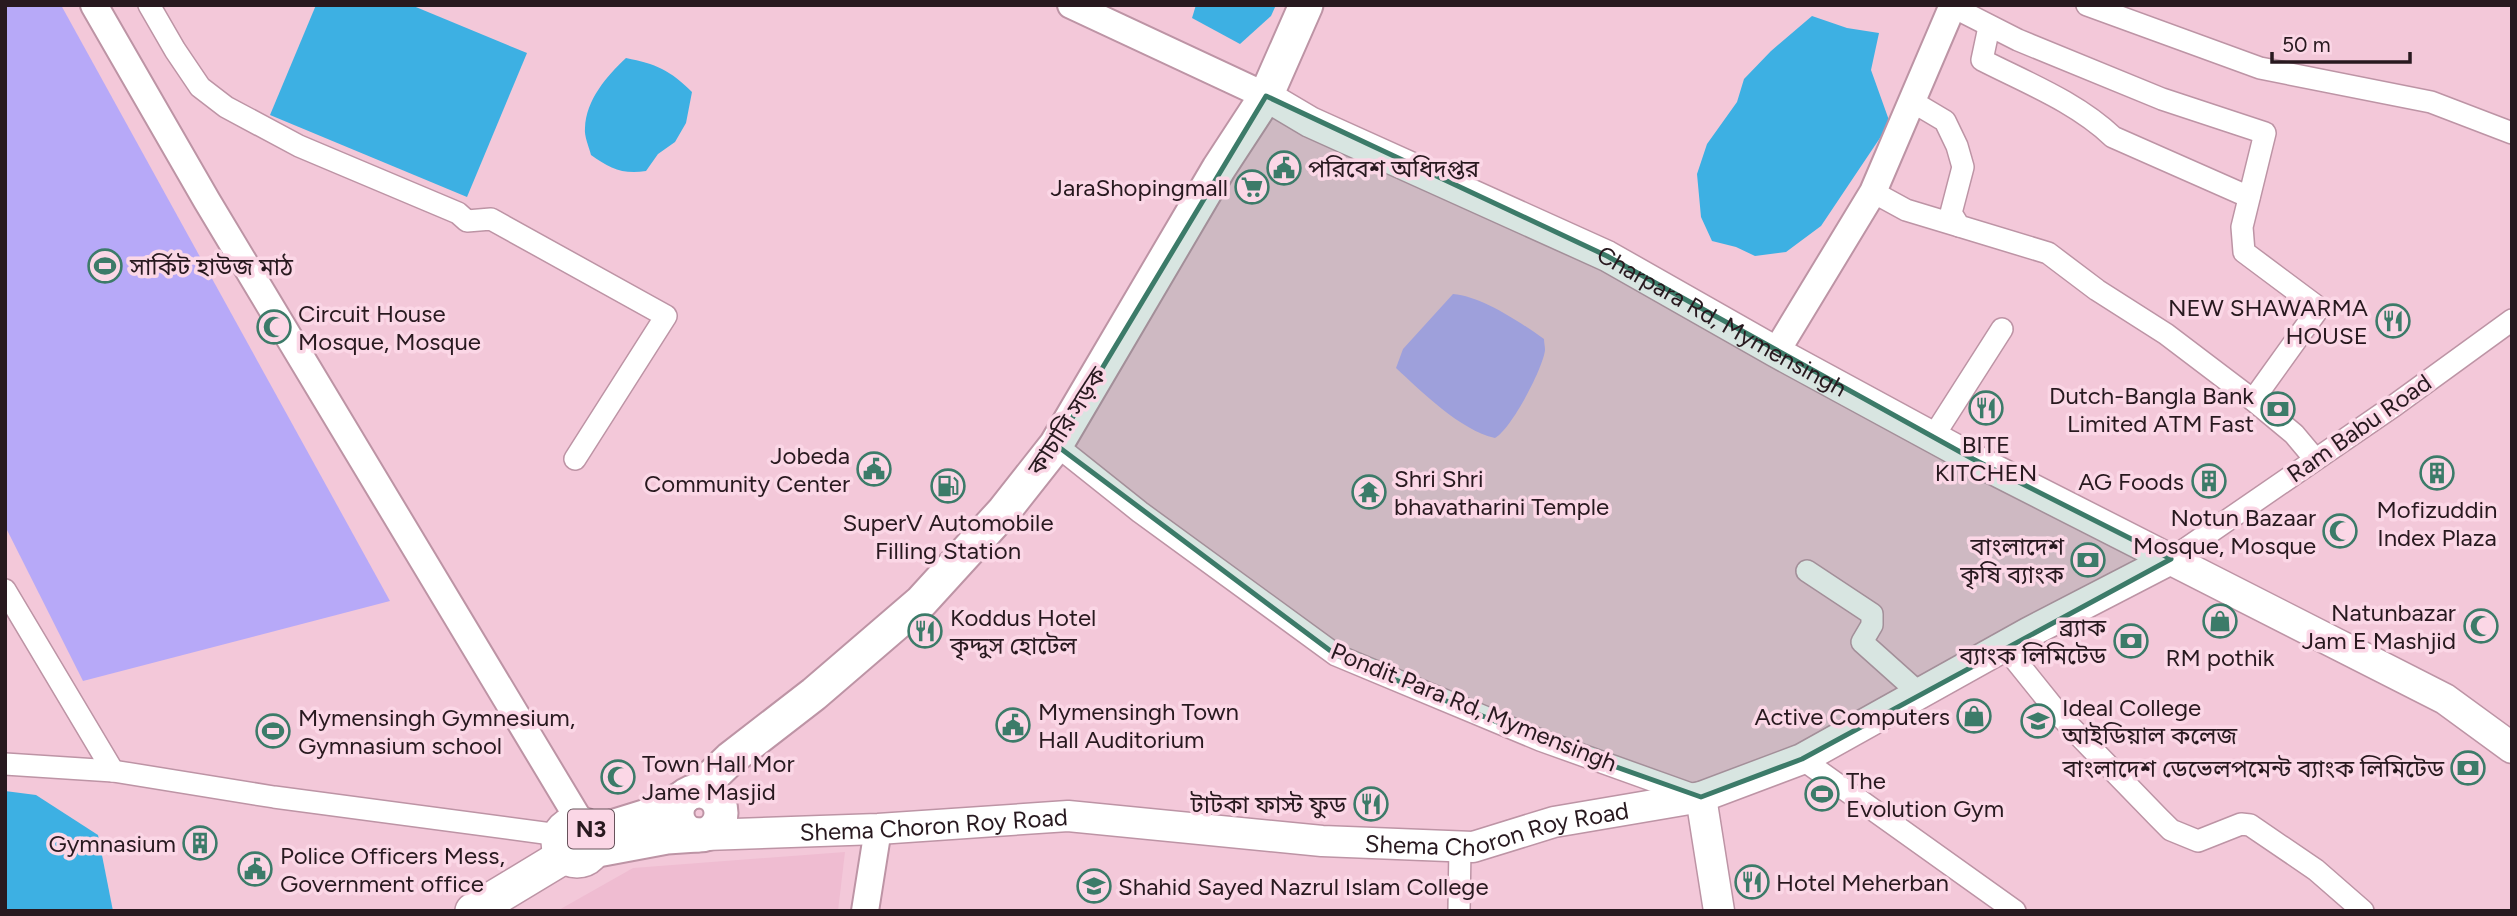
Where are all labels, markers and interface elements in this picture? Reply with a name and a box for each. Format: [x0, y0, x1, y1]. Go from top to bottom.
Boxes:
scale bar [2272, 21, 2410, 65]
text: 50 m [2282, 32, 2331, 57]
public building icon: পরিবেশ অধিদপ্তর [1265, 149, 1303, 187]
place label: পরিবেশ অধিদপ্তর [1308, 154, 1480, 183]
supermarket icon: JaraShopingmall [1233, 168, 1271, 206]
place label: JaraShopingmall [1051, 173, 1228, 202]
street label: Charpara Rd, Mymensingh [1593, 239, 1852, 402]
sports icon: সার্কিট হাউজ মাঠ [86, 247, 124, 285]
place label: সার্কিট হাউজ মাঠ [129, 252, 294, 281]
place label: NEW SHAWARMA HOUSE [2168, 293, 2369, 350]
place label: Circuit House Mosque, Mosque [298, 299, 481, 356]
restaurant icon: NEW SHAWARMA HOUSE [2374, 302, 2412, 340]
mosque icon: Circuit House Mosque, Mosque [255, 308, 293, 346]
street label: কাচারি সড়ক [1021, 361, 1113, 481]
street label: Ram Babu Road [2281, 368, 2437, 488]
place label: Dutch-Bangla Bank Limited ATM Fast [2049, 381, 2254, 438]
restaurant icon: BITE KITCHEN [1967, 389, 2005, 427]
bank icon: Dutch-Bangla Bank Limited ATM Fast [2259, 390, 2297, 428]
place label: BITE KITCHEN [1935, 430, 2037, 487]
place label: Jobeda Community Center [644, 441, 850, 498]
public building icon: Jobeda Community Center [855, 450, 893, 488]
building icon: Mofizuddin Index Plaza [2418, 454, 2456, 492]
building icon: AG Foods [2190, 462, 2228, 500]
place label: Shri Shri bhavatharini Temple [1394, 464, 1609, 521]
fuel station icon: SuperV Automobile Filling Station [929, 467, 967, 505]
place label: AG Foods [2078, 467, 2184, 496]
temple icon: Shri Shri bhavatharini Temple [1350, 473, 1388, 511]
place label: Mofizuddin Index Plaza [2377, 495, 2497, 552]
place label: Notun Bazaar Mosque, Mosque [2133, 503, 2316, 560]
place label: SuperV Automobile Filling Station [842, 508, 1054, 565]
mosque icon: Notun Bazaar Mosque, Mosque [2321, 512, 2359, 550]
place label: বাংলাদেশ কৃষি ব্যাংক [1959, 532, 2065, 590]
bank icon: বাংলাদেশ কৃষি ব্যাংক [2069, 541, 2107, 579]
place label: Natunbazar Jam E Mashjid [2302, 598, 2456, 655]
shop icon: RM pothik [2201, 602, 2239, 640]
place label: Koddus Hotel কৃদ্দুস হোটেল [949, 603, 1096, 661]
mosque icon: Natunbazar Jam E Mashjid [2462, 607, 2500, 645]
restaurant icon: Koddus Hotel কৃদ্দুস হোটেল [906, 612, 944, 650]
place label: ব্র্যাক ব্যাংক লিমিটেড [1958, 613, 2107, 670]
bank icon: ব্র্যাক ব্যাংক লিমিটেড [2112, 622, 2150, 660]
street label: Pondit Para Rd, Mymensingh [1327, 636, 1621, 778]
place label: RM pothik [2165, 643, 2275, 672]
place label: Ideal College আইডিয়াল কলেজ [2061, 693, 2238, 750]
place label: Mymensingh Town Hall Auditorium [1038, 697, 1239, 754]
shop icon: Active Computers [1955, 697, 1993, 735]
place label: Active Computers [1754, 702, 1950, 731]
school or university icon: Ideal College আইডিয়াল কলেজ [2019, 702, 2057, 740]
place label: Mymensingh Gymnesium, Gymnasium school [298, 703, 575, 760]
public building icon: Mymensingh Town Hall Auditorium [994, 706, 1032, 744]
sports icon: Mymensingh Gymnesium, Gymnasium school [254, 712, 292, 750]
place label: Town Hall Mor Jame Masjid [642, 749, 795, 806]
bank icon: বাংলাদেশ ডেভেলপমেন্ট ব্যাংক লিমিটেড [2449, 749, 2487, 787]
place label: বাংলাদেশ ডেভেলপমেন্ট ব্যাংক লিমিটেড [2062, 754, 2445, 783]
mosque icon: Town Hall Mor Jame Masjid [599, 758, 637, 796]
place label: The Evolution Gym [1846, 766, 2004, 823]
sports icon: The Evolution Gym [1803, 775, 1841, 813]
restaurant icon: টাটকা ফাস্ট ফুড [1352, 785, 1390, 823]
place label: টাটকা ফাস্ট ফুড [1190, 790, 1347, 819]
street label: Shema Choron Roy Road [1364, 795, 1631, 862]
street label: Shema Choron Roy Road [799, 802, 1069, 846]
road number: N3 [568, 810, 614, 848]
building icon: Gymnasium [181, 824, 219, 862]
place label: Gymnasium [49, 829, 176, 858]
place label: Police Officers Mess, Government office [280, 841, 505, 898]
public building icon: Police Officers Mess, Government office [236, 850, 274, 888]
restaurant icon: Hotel Meherban [1733, 863, 1771, 901]
school or university icon: Shahid Sayed Nazrul Islam College [1075, 867, 1113, 905]
place label: Hotel Meherban [1776, 868, 1949, 897]
place label: Shahid Sayed Nazrul Islam College [1118, 872, 1489, 901]

